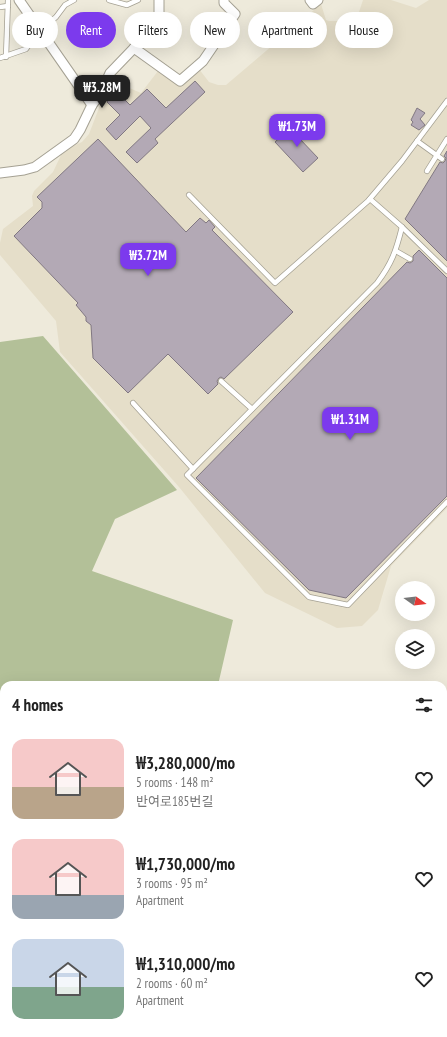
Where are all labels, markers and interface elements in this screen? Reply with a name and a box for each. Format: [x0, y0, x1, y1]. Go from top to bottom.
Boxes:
chip: Buy [12, 12, 58, 48]
chip: Rent [66, 12, 116, 48]
chip: Filters [124, 12, 182, 48]
chip: New [190, 12, 240, 48]
chip: Apartment [248, 12, 327, 48]
chip: House [335, 12, 393, 48]
pin: ₩3.28M [69, 75, 135, 109]
text: ₩3.28M [83, 79, 121, 96]
pin: ₩1.73M [264, 114, 330, 148]
text: ₩1.73M [278, 118, 316, 135]
pin: ₩3.72M [115, 243, 181, 277]
text: ₩3.72M [129, 247, 167, 264]
pin: ₩1.31M [317, 407, 383, 441]
text: ₩1.31M [331, 411, 369, 428]
north arrow [395, 581, 435, 621]
map controls [395, 581, 435, 669]
button: layers [395, 629, 435, 669]
text: 4 homes [12, 694, 63, 716]
icon: filters [413, 694, 435, 716]
text: ₩3,280,000/mo [136, 752, 235, 774]
icon: home [44, 755, 92, 803]
icon: heart [413, 768, 435, 790]
text: 5 rooms · 148 m² [136, 774, 214, 791]
text: 반여로185번길 [136, 793, 213, 810]
text: ₩1,730,000/mo [136, 853, 235, 875]
icon: home [44, 855, 92, 903]
icon: heart [413, 868, 435, 890]
text: 3 rooms · 95 m² [136, 875, 208, 892]
text: Apartment [136, 892, 184, 909]
text: ₩1,310,000/mo [136, 953, 235, 975]
icon: home [44, 955, 92, 1003]
icon: heart [413, 968, 435, 990]
text: 2 rooms · 60 m² [136, 975, 208, 992]
text: Apartment [136, 992, 184, 1009]

